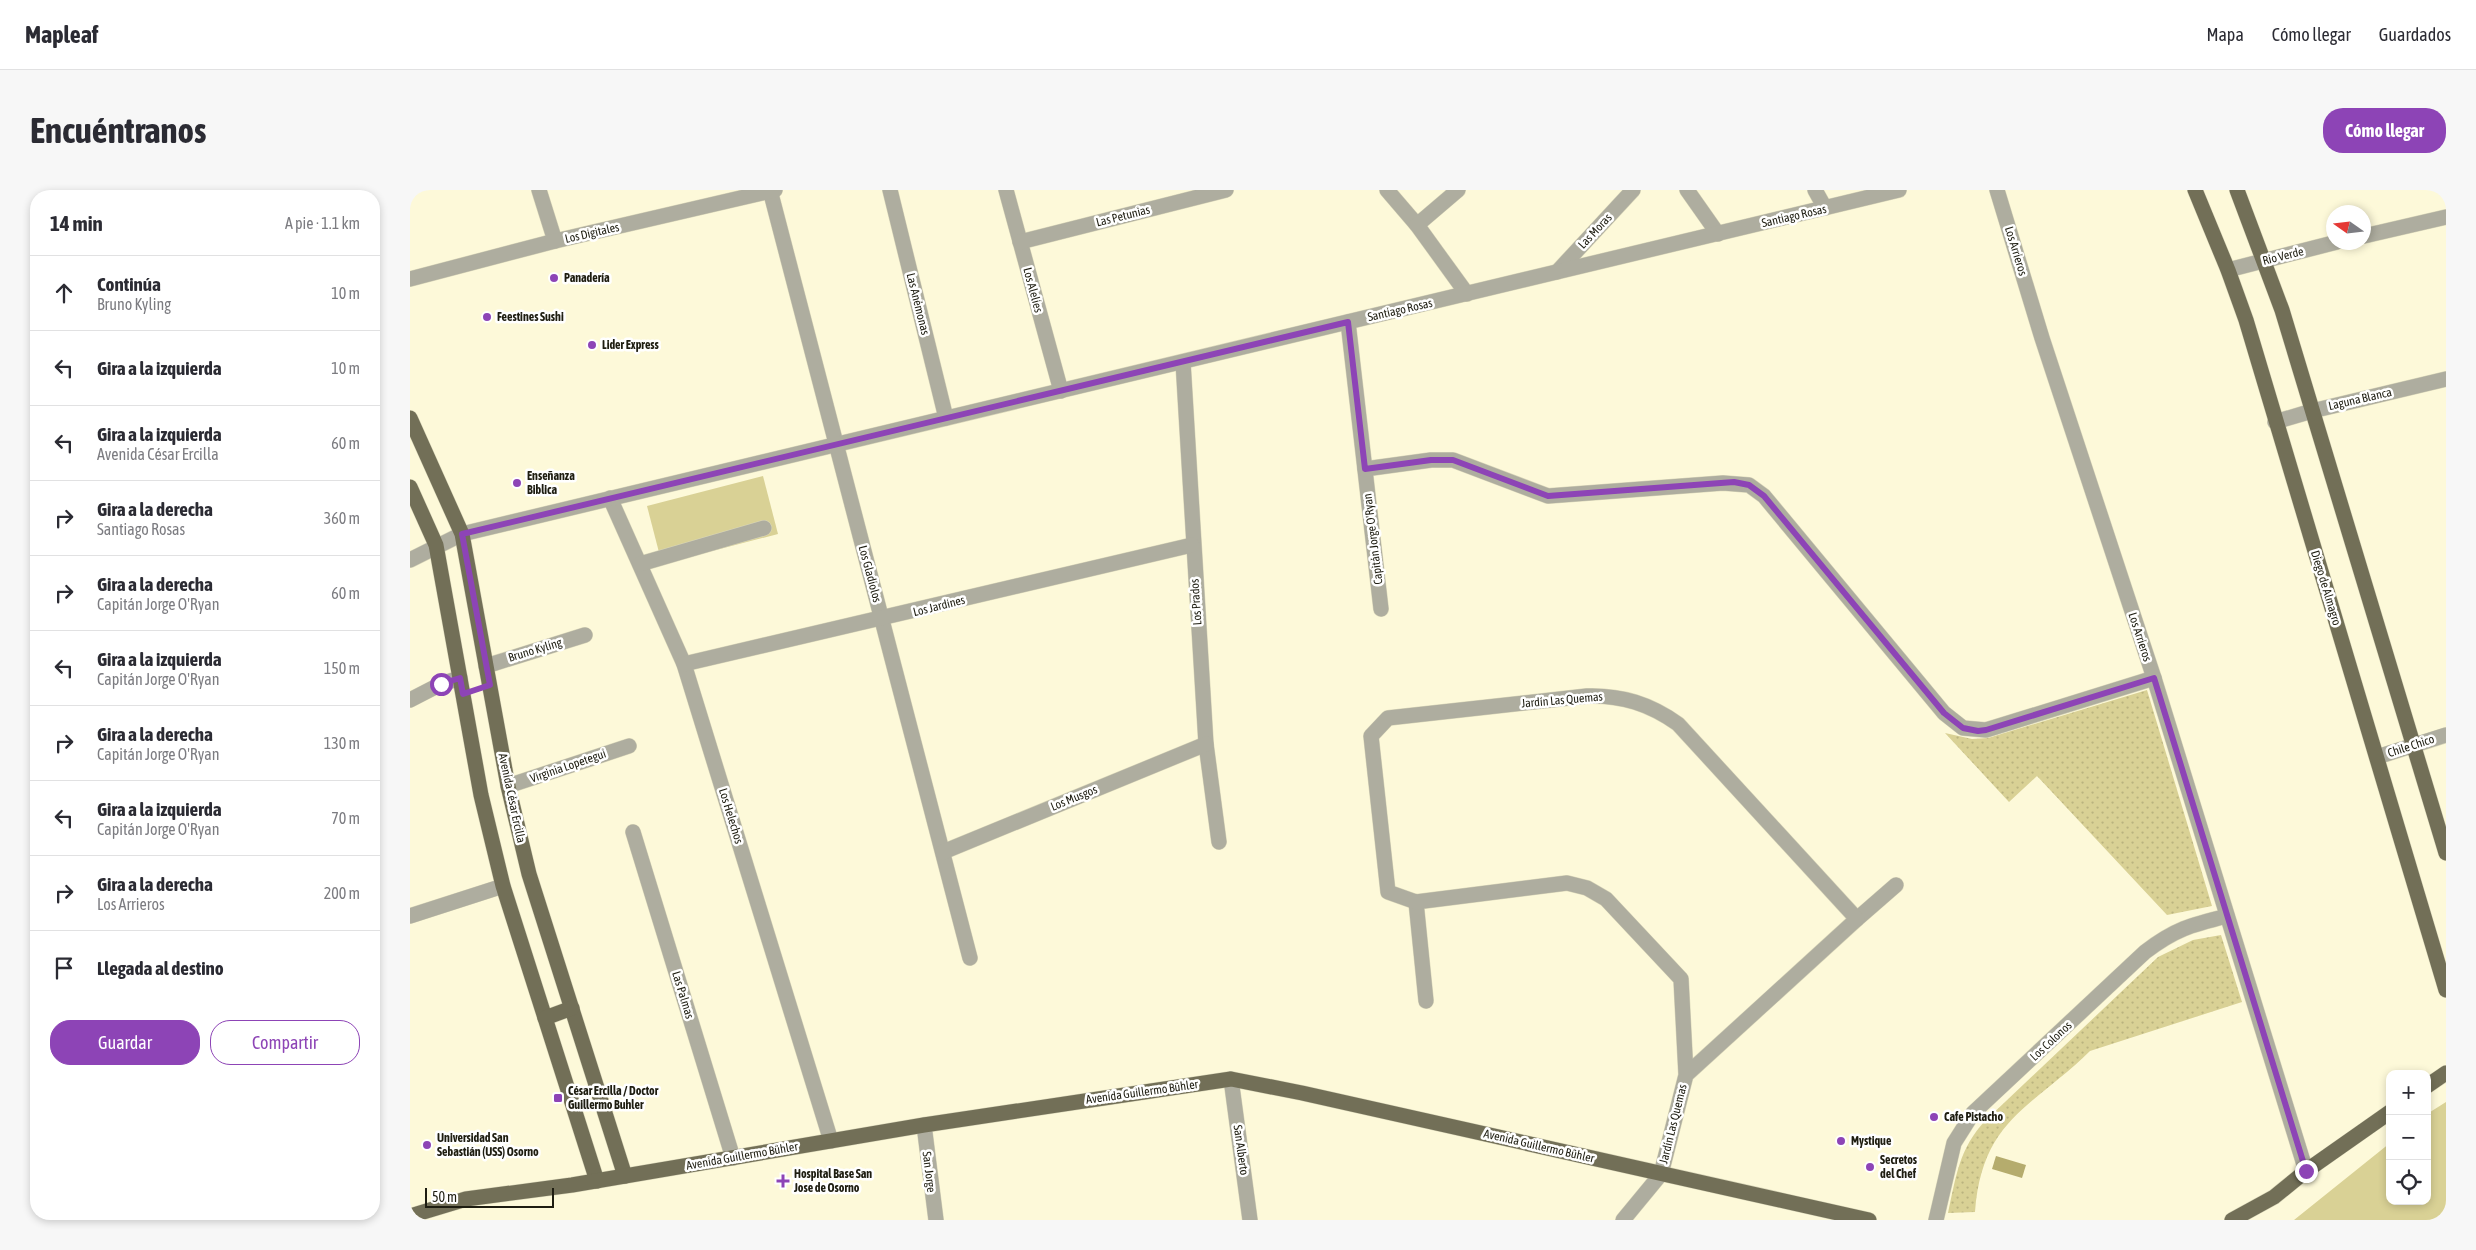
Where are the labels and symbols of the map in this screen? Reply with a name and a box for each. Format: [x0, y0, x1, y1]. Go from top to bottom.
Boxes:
street label: Santiago Rosas [1760, 202, 1828, 230]
street label: Las Petunias [1095, 203, 1151, 229]
north arrow [2326, 205, 2371, 250]
street label: Las Moras [1575, 211, 1615, 251]
street label: Los Digitales [563, 220, 621, 246]
street label: Los Arrieros [2002, 225, 2030, 277]
street label: Río Verde [2261, 244, 2305, 268]
street label: Los Alelies [1020, 266, 1046, 314]
place label: Panadería [564, 271, 610, 285]
marker: Panadería [548, 272, 560, 284]
street label: Las Anémonas [904, 272, 932, 336]
street label: Santiago Rosas [1366, 296, 1434, 324]
place label: Feestines Sushi [497, 310, 564, 324]
marker: Feestines Sushi [481, 311, 493, 323]
place label: Lider Express [602, 338, 660, 352]
marker: Lider Express [586, 339, 598, 351]
street label: Laguna Blanca [2327, 385, 2393, 413]
place label: Enseñanza Biblica [527, 469, 575, 497]
marker: Enseñanza Biblica [511, 477, 523, 489]
street label: Capitán Jorge O'Ryan [1360, 493, 1386, 585]
street label: Los Gladiolos [856, 544, 884, 604]
street label: Diego de Almagro [2308, 549, 2344, 627]
street label: Los Prados [1187, 578, 1205, 626]
street label: Los Jardines [912, 593, 966, 619]
street label: Los Arrieros [2126, 611, 2154, 663]
street label: Bruno Kyling [506, 635, 564, 665]
route start [430, 673, 453, 696]
street label: Jardín Las Quemas [1521, 689, 1603, 711]
street label: Chile Chico [2386, 732, 2436, 760]
street label: Virginia Lopetegui [528, 746, 608, 786]
street label: Avenida César Ercilla [496, 752, 528, 844]
street label: Los Musgos [1049, 782, 1099, 814]
street label: Los Helechos [716, 787, 746, 845]
street label: Las Palmas [669, 970, 697, 1020]
street label: Los Colonos [2027, 1018, 2075, 1064]
street label: Avenida Guillermo Bühler [1085, 1077, 1199, 1107]
street label: Jardín Las Quemas [1656, 1083, 1690, 1165]
place label: César Ercilla / Doctor Guillermo Buhler [568, 1084, 659, 1112]
marker: César Ercilla / Doctor Guillermo Buhler [552, 1092, 564, 1104]
place label: Cafe Pistacho [1944, 1110, 2003, 1124]
marker: Cafe Pistacho [1928, 1111, 1940, 1123]
street label: San Alberto [1231, 1124, 1252, 1176]
street label: Avenida Guillermo Bühler [1482, 1126, 1596, 1166]
place label: Universidad San Sebastián (USS) Osorno [437, 1131, 539, 1159]
place label: Mystique [1851, 1134, 1892, 1148]
marker: Mystique [1835, 1135, 1847, 1147]
marker: Universidad San Sebastián (USS) Osorno [421, 1139, 433, 1151]
street label: Avenida Guillermo Bühler [685, 1139, 799, 1173]
street label: San Jorge [920, 1151, 938, 1193]
place label: Secretos del Chef [1880, 1153, 1918, 1181]
route end [2295, 1160, 2318, 1183]
marker: Secretos del Chef [1864, 1161, 1876, 1173]
place label: Hospital Base San Jose de Osorno [793, 1167, 872, 1195]
marker: Hospital Base San Jose de Osorno [776, 1174, 790, 1188]
scale bar [425, 1185, 554, 1208]

